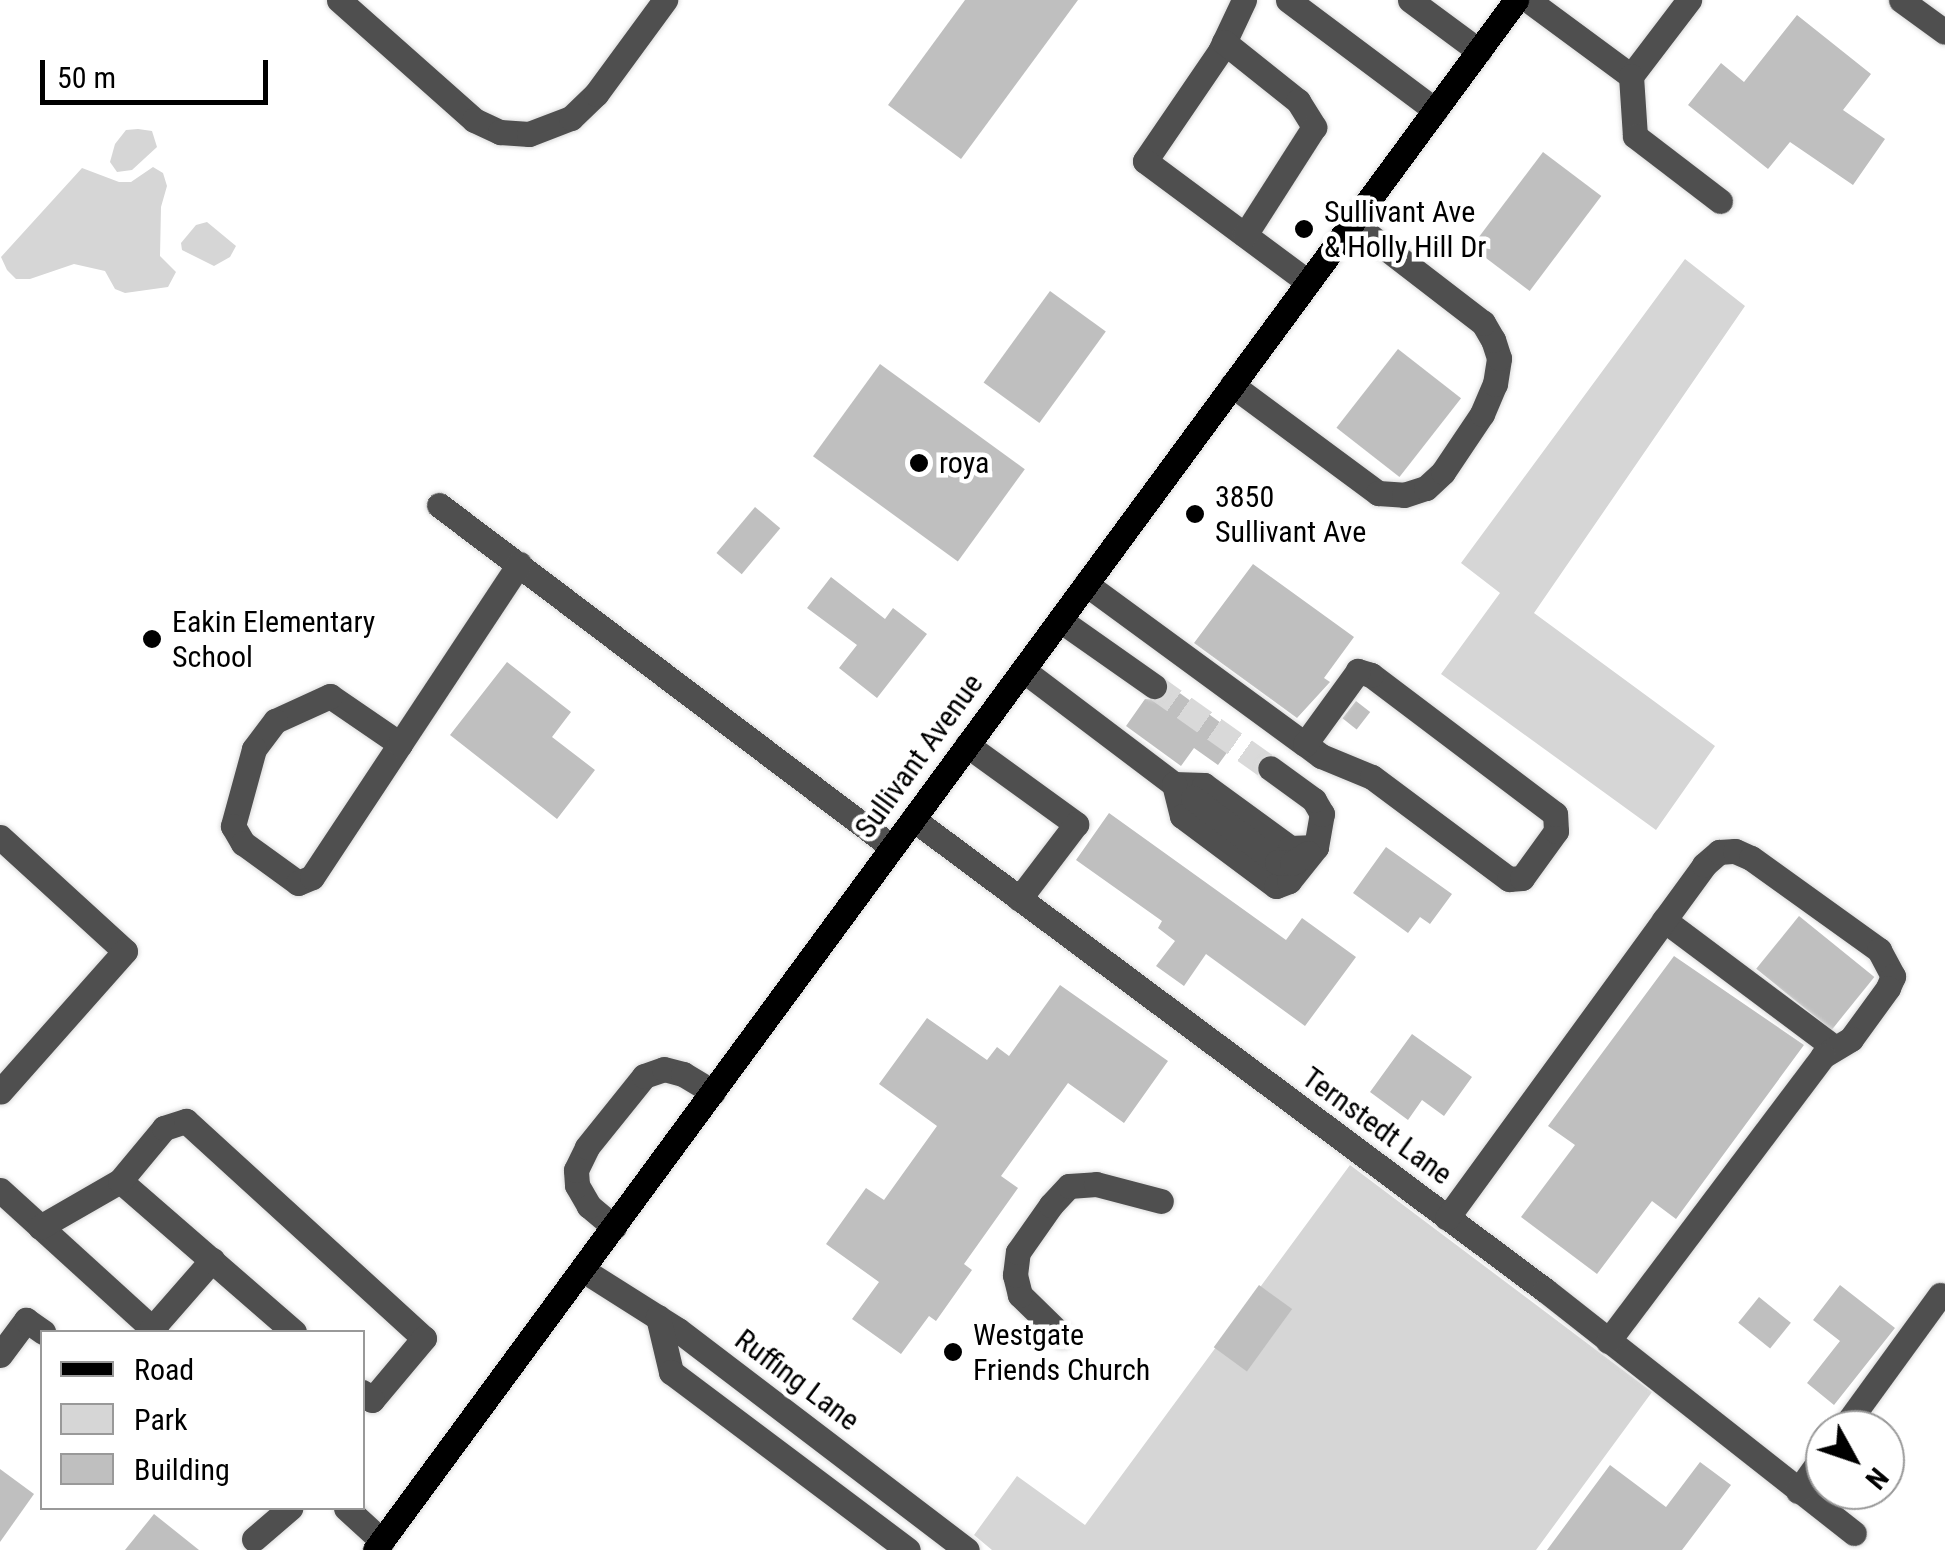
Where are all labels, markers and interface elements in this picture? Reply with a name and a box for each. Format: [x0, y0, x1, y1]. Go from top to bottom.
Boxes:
scale bar [45, 40, 272, 102]
text: 50 m [57, 60, 116, 95]
place label: Sullivant Ave & Holly Hill Dr [1324, 194, 1486, 264]
marker: Sullivant Ave & Holly Hill Dr [1293, 218, 1315, 240]
place label: roya [939, 445, 989, 481]
marker: roya [908, 452, 930, 474]
place label: 3850 Sullivant Ave [1215, 479, 1366, 550]
marker: 3850 Sullivant Ave [1184, 503, 1206, 525]
place label: Eakin Elementary School [172, 604, 375, 674]
marker: Eakin Elementary School [141, 628, 163, 650]
street label: Sullivant Avenue [847, 667, 991, 845]
street label: Ternstedt Lane [1295, 1060, 1459, 1192]
place label: Westgate Friends Church [973, 1317, 1150, 1388]
street label: Ruffing Lane [728, 1322, 866, 1438]
legend [40, 1330, 365, 1510]
marker: Westgate Friends Church [942, 1341, 964, 1363]
text: Road [134, 1352, 194, 1387]
text: Park [134, 1402, 188, 1437]
north arrow [1805, 1410, 1905, 1510]
text: Building [134, 1452, 230, 1487]
text: N [1859, 1461, 1895, 1495]

